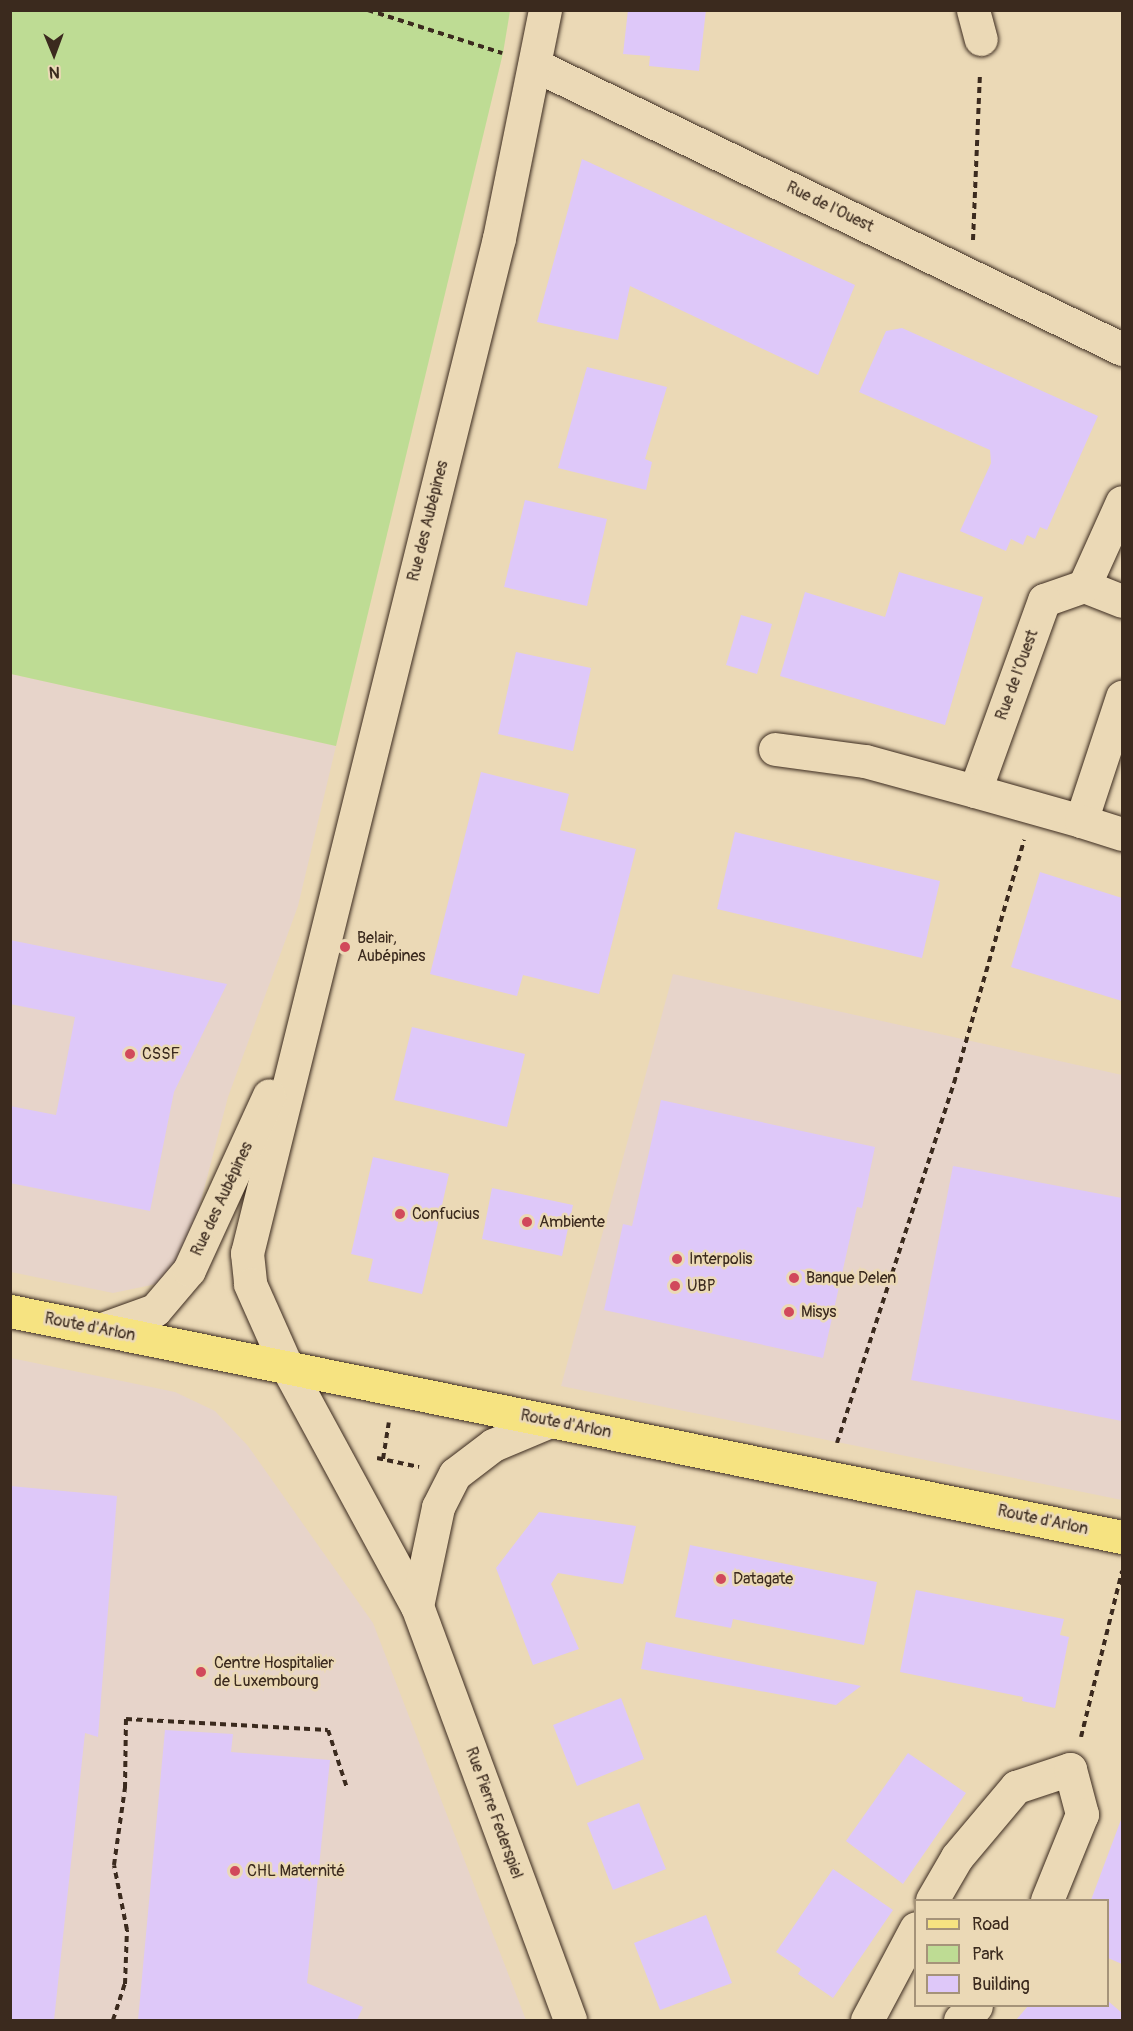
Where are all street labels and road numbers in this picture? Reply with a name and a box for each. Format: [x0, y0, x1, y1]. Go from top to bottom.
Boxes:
street label: Rue de l'Ouest [783, 178, 877, 236]
street label: Rue des Aubépines [404, 459, 452, 583]
street label: Rue de l'Ouest [992, 627, 1042, 723]
street label: Rue des Aubépines [187, 1139, 257, 1259]
street label: Route d'Arlon [43, 1309, 137, 1345]
street label: Route d'Arlon [519, 1406, 613, 1442]
street label: Route d'Arlon [996, 1501, 1090, 1539]
street label: Rue Pierre Federspiel [461, 1745, 527, 1881]

